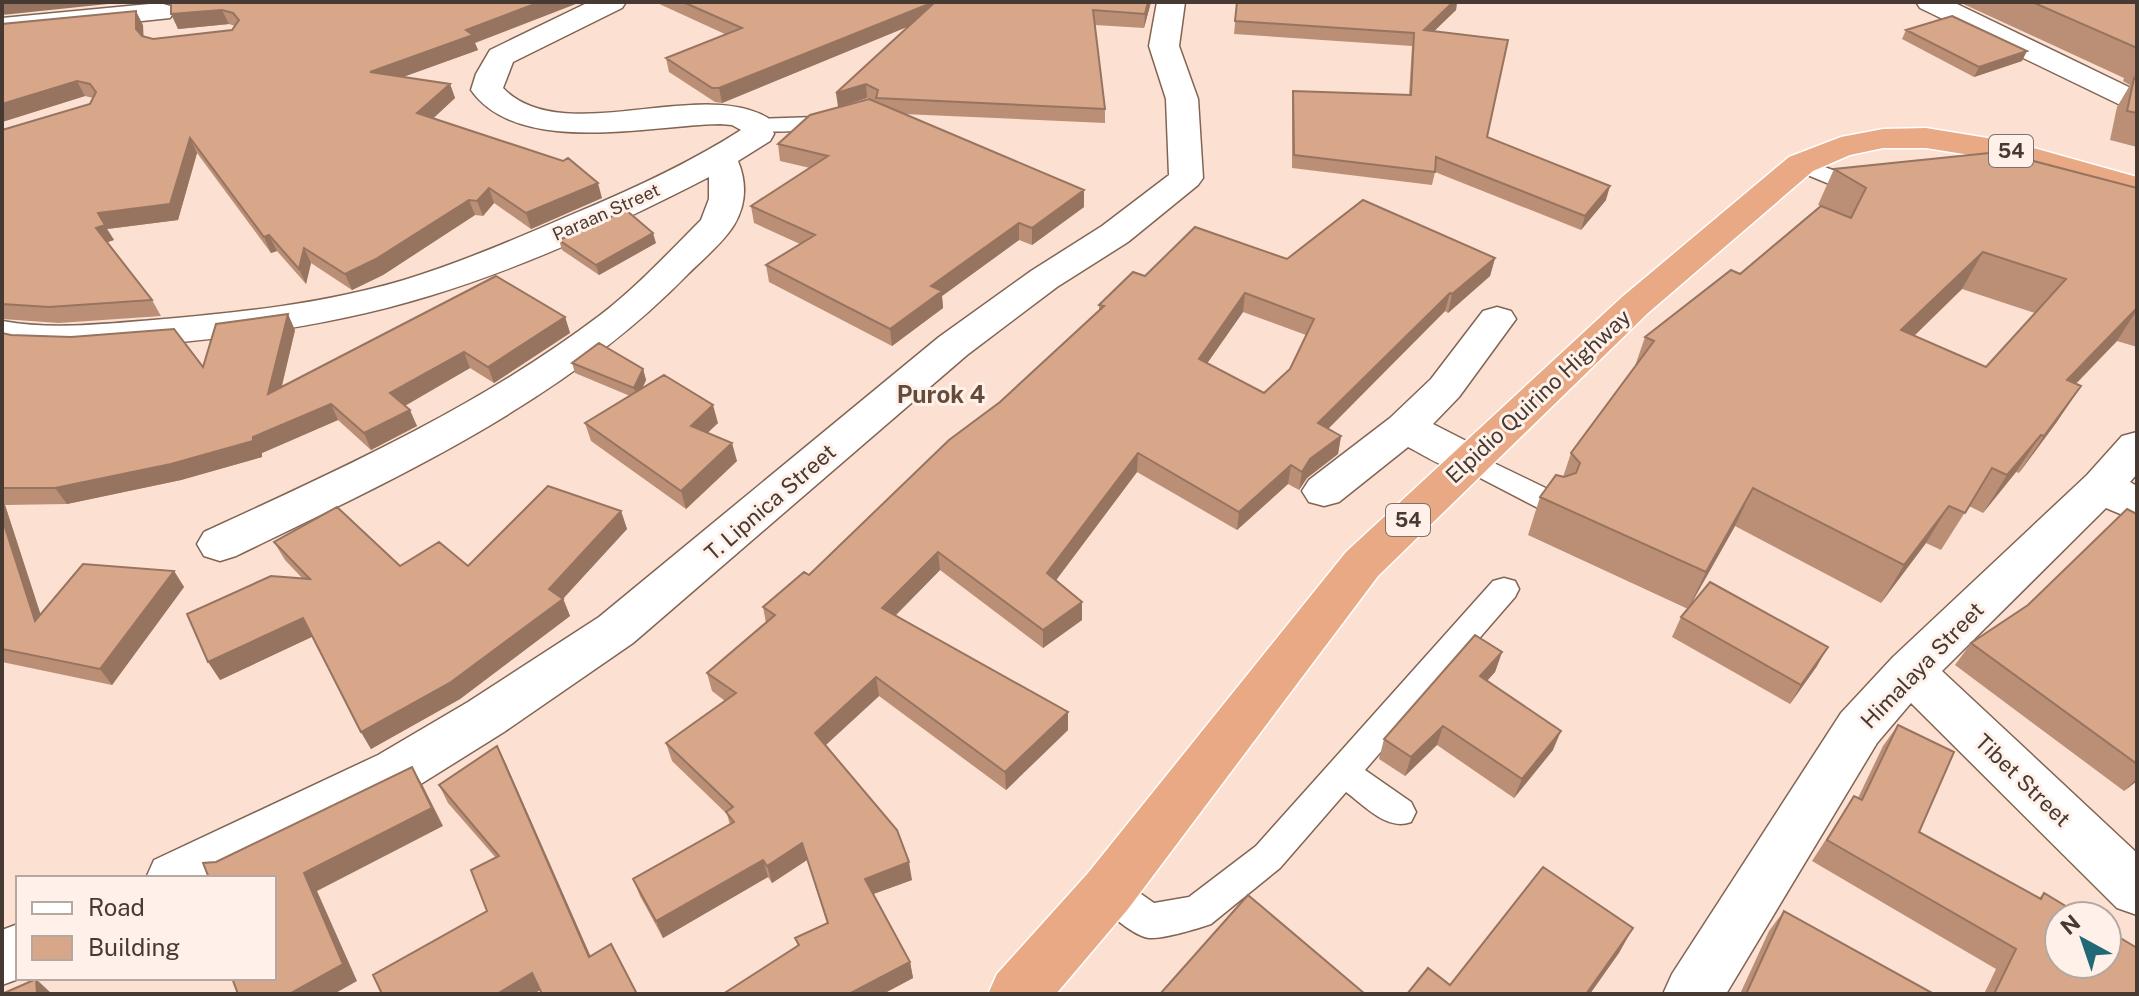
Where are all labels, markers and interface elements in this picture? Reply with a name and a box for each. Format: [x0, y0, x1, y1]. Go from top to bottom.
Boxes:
road number: 54 [1989, 135, 2033, 167]
street label: Paraan Street [549, 179, 663, 245]
street label: Elpidio Quirino Highway [1440, 303, 1636, 488]
district label: Purok 4 [897, 380, 986, 408]
street label: T. Lipnica Street [699, 438, 841, 566]
road number: 54 [1386, 504, 1430, 536]
street label: Himalaya Street [1855, 597, 1989, 733]
street label: Tibet Street [1970, 728, 2076, 832]
legend [16, 876, 276, 980]
text: Road [88, 893, 145, 921]
north arrow [2043, 900, 2123, 980]
text: N [2055, 909, 2085, 940]
text: Building [88, 933, 180, 961]

